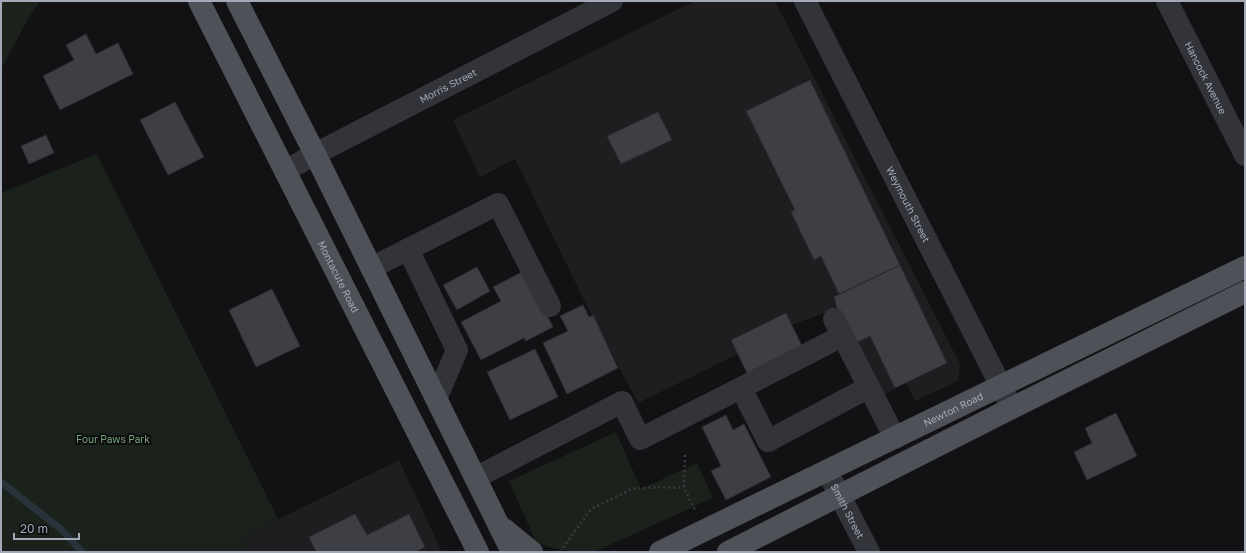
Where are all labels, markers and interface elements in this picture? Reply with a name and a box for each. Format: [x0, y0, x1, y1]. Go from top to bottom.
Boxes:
street label: Hancock Avenue [1182, 39, 1229, 116]
street label: Morris Street [417, 66, 478, 105]
street label: Weymouth Street [884, 164, 933, 244]
street label: Montacute Road [315, 239, 362, 314]
street label: Newton Road [921, 390, 985, 429]
park label: Four Paws Park [76, 433, 150, 445]
street label: Smith Street [829, 481, 867, 540]
scale bar [14, 515, 79, 541]
text: 20 m [20, 521, 48, 536]

